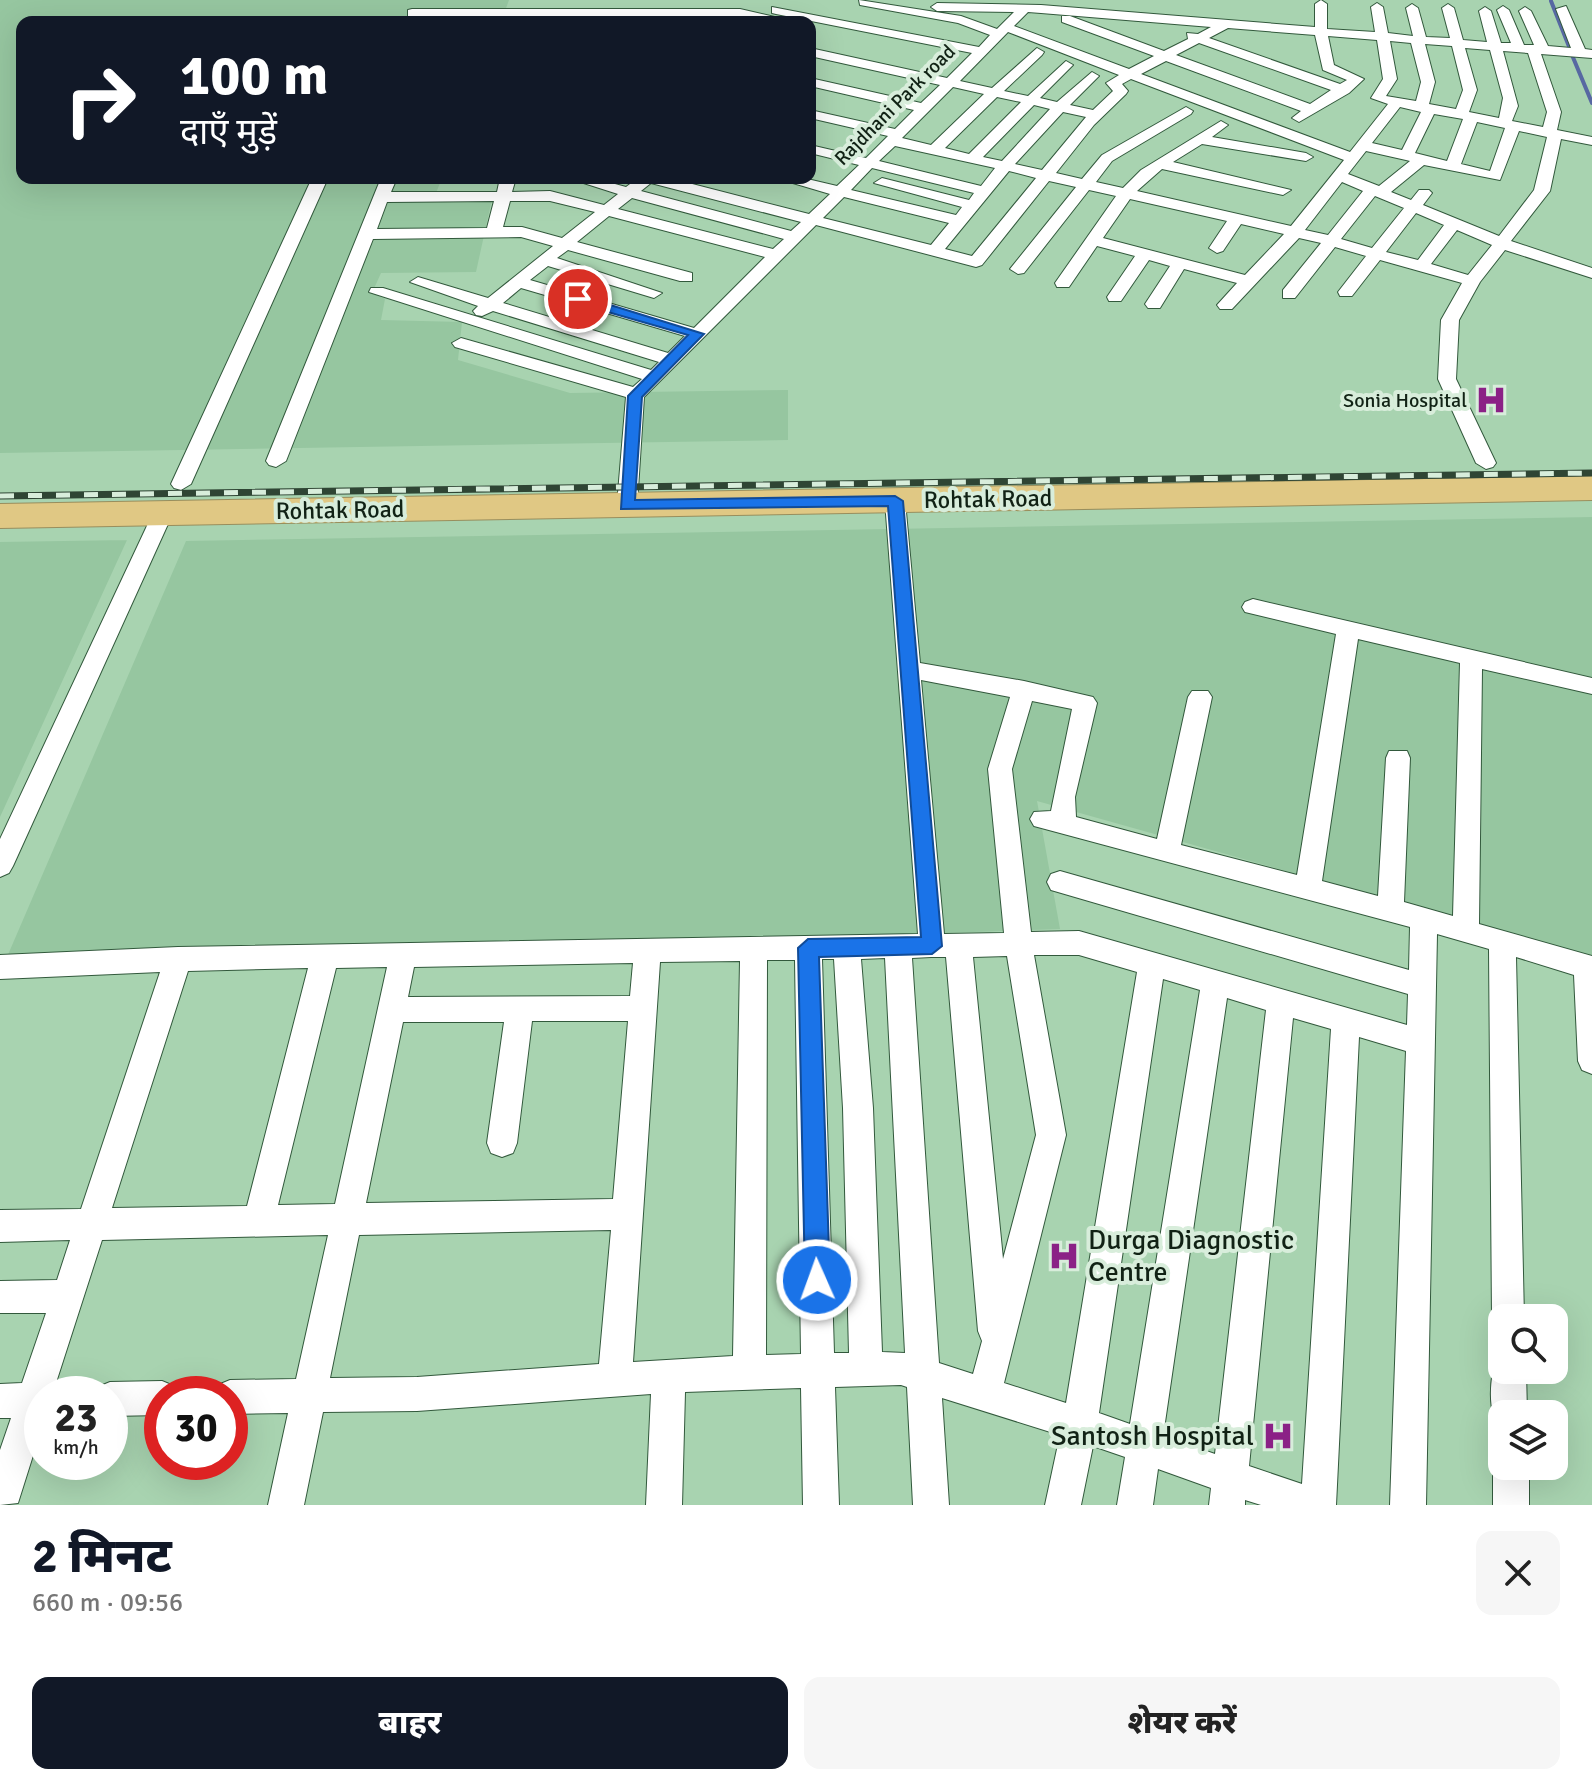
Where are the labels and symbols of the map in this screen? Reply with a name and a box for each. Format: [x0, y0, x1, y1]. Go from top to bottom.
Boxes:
street label: Rajdhani Park road [829, 39, 961, 171]
pin [544, 265, 612, 333]
hospital icon: Sonia Hospital [1474, 383, 1508, 417]
place label: Sonia Hospital [1343, 388, 1467, 413]
street label: Rohtak Road [923, 483, 1053, 515]
street label: Rohtak Road [275, 494, 405, 526]
place label: Durga Diagnostic Centre [1088, 1223, 1294, 1289]
position arrow [775, 1238, 859, 1322]
hospital icon: Durga Diagnostic Centre [1047, 1239, 1081, 1273]
speed limit sign: 30 [144, 1376, 248, 1480]
place label: Santosh Hospital [1051, 1419, 1254, 1453]
hospital icon: Santosh Hospital [1261, 1419, 1295, 1453]

